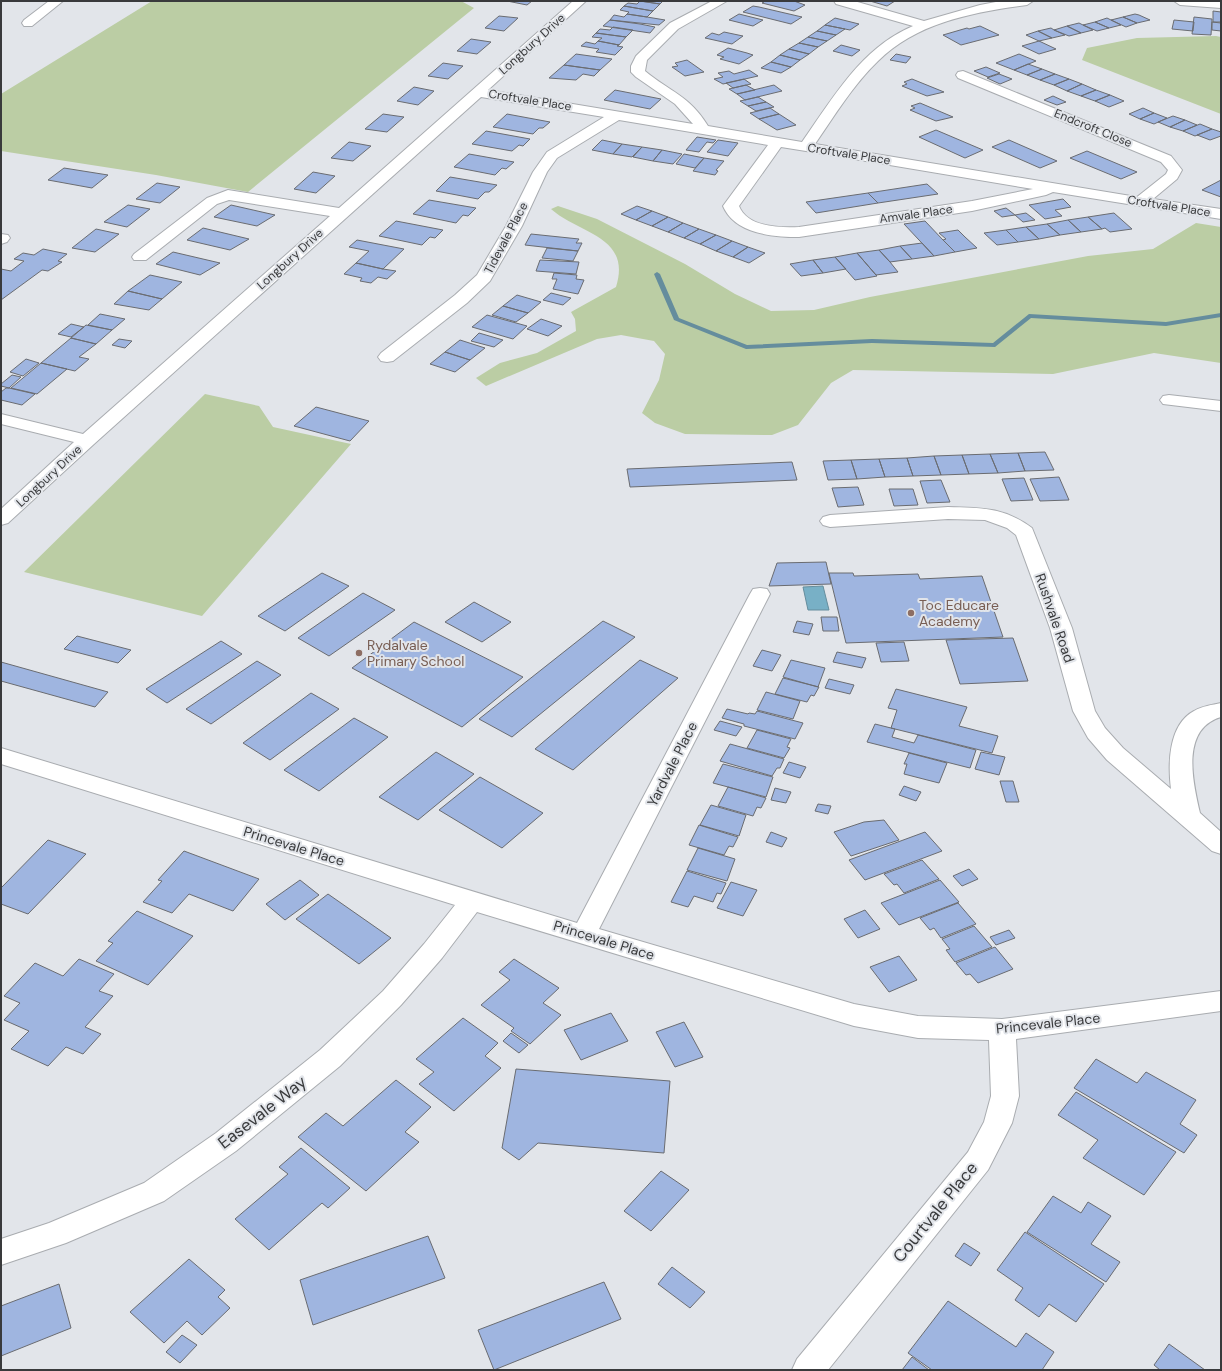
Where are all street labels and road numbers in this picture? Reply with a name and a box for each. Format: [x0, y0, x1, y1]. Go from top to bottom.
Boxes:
street label: Longbury Drive [495, 10, 569, 78]
street label: Croftvale Place [487, 86, 573, 114]
street label: Endcroft Close [1052, 105, 1134, 151]
street label: Croftvale Place [806, 140, 892, 168]
street label: Croftvale Place [1126, 192, 1212, 220]
street label: Tidevale Place [480, 199, 532, 277]
street label: Amvale Place [878, 201, 954, 227]
street label: Longbury Drive [253, 225, 327, 293]
street label: Longbury Drive [13, 441, 85, 510]
street label: Rushvale Road [1031, 571, 1079, 665]
street label: Yardvale Place [643, 719, 701, 809]
street label: Princevale Place [241, 822, 347, 870]
street label: Princevale Place [551, 916, 657, 964]
street label: Princevale Place [995, 1009, 1101, 1037]
street label: Easevale Way [213, 1070, 311, 1153]
street label: Courtvale Place [888, 1157, 982, 1267]

